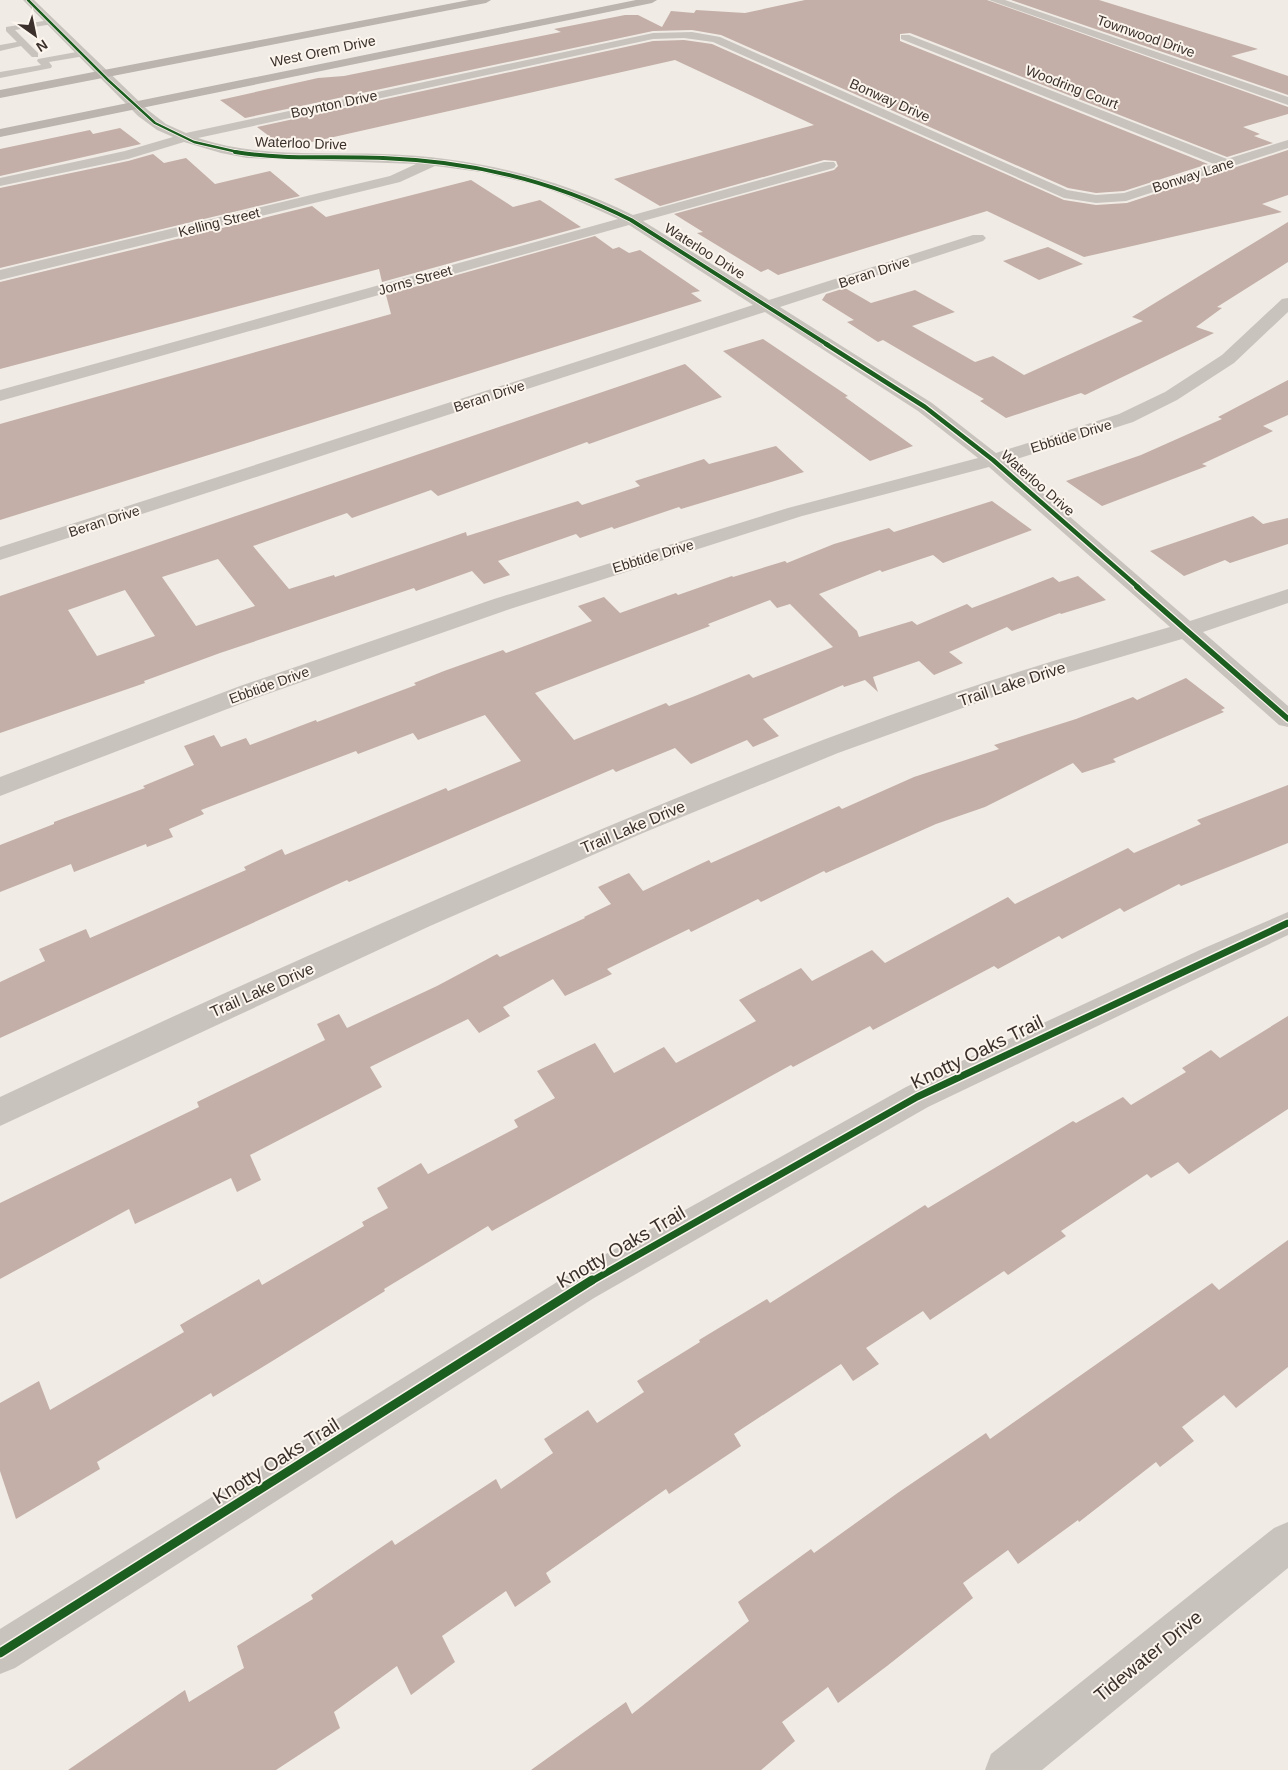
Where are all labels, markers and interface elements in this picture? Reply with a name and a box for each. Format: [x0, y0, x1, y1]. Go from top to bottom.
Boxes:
north arrow [10, 10, 60, 60]
street label: Townwood Drive [1095, 12, 1197, 60]
street label: West Orem Drive [269, 32, 377, 70]
text: N [33, 36, 51, 55]
street label: Woodring Court [1023, 62, 1121, 112]
street label: Bonway Drive [847, 75, 933, 125]
street label: Boynton Drive [289, 87, 379, 121]
street label: Waterloo Drive [255, 133, 347, 153]
street label: Bonway Lane [1150, 154, 1236, 196]
street label: Kelling Street [177, 204, 261, 240]
street label: Waterloo Drive [662, 220, 748, 282]
street label: Beran Drive [836, 253, 912, 291]
street label: Jorns Street [377, 262, 454, 298]
street label: Beran Drive [451, 377, 527, 415]
street label: Ebbtide Drive [1028, 416, 1114, 456]
street label: Waterloo Drive [998, 447, 1078, 519]
street label: Beran Drive [66, 502, 142, 540]
street label: Ebbtide Drive [610, 536, 696, 576]
street label: Trail Lake Drive [956, 659, 1068, 709]
street label: Ebbtide Drive [227, 663, 311, 707]
street label: Trail Lake Drive [578, 797, 688, 857]
street label: Trail Lake Drive [208, 960, 316, 1020]
street label: Knotty Oaks Trail [907, 1011, 1047, 1093]
street label: Knotty Oaks Trail [553, 1202, 689, 1292]
street label: Knotty Oaks Trail [209, 1414, 343, 1508]
street label: Tidewater Drive [1090, 1606, 1206, 1706]

